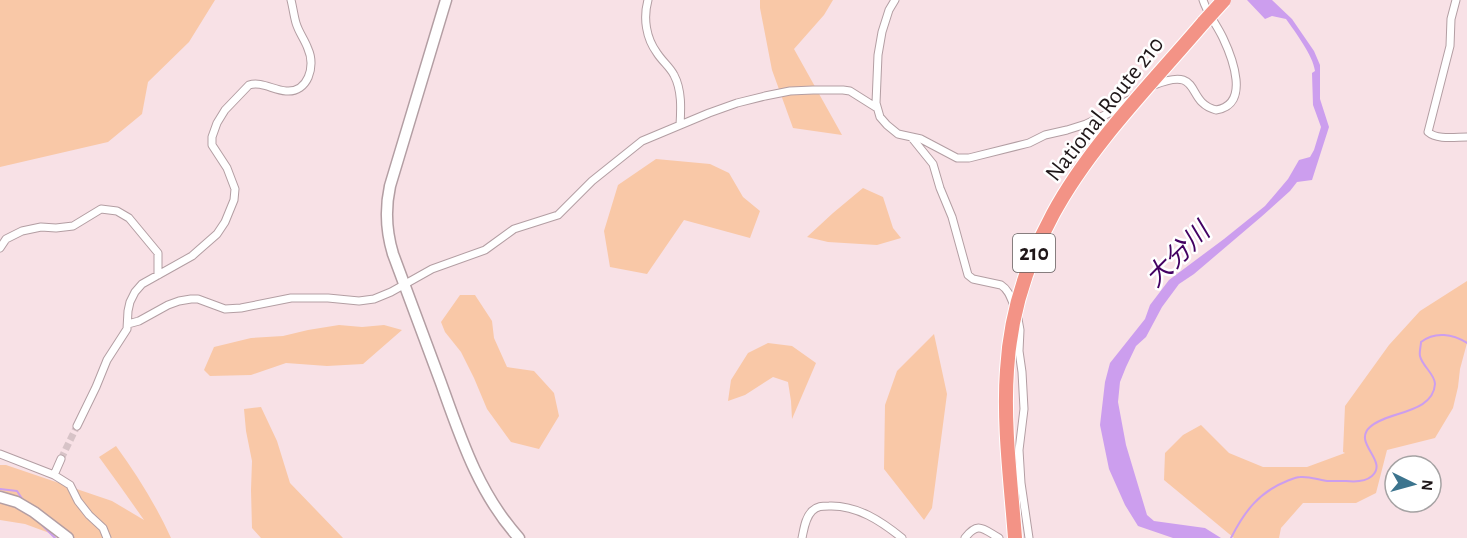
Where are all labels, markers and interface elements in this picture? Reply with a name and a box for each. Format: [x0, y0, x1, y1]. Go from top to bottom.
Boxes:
street label: National Route 210 [1041, 32, 1169, 186]
water label: 大分川 [1141, 215, 1217, 292]
road number: 210 [1013, 234, 1055, 272]
north arrow [1383, 454, 1443, 514]
text: N [1418, 479, 1435, 491]

